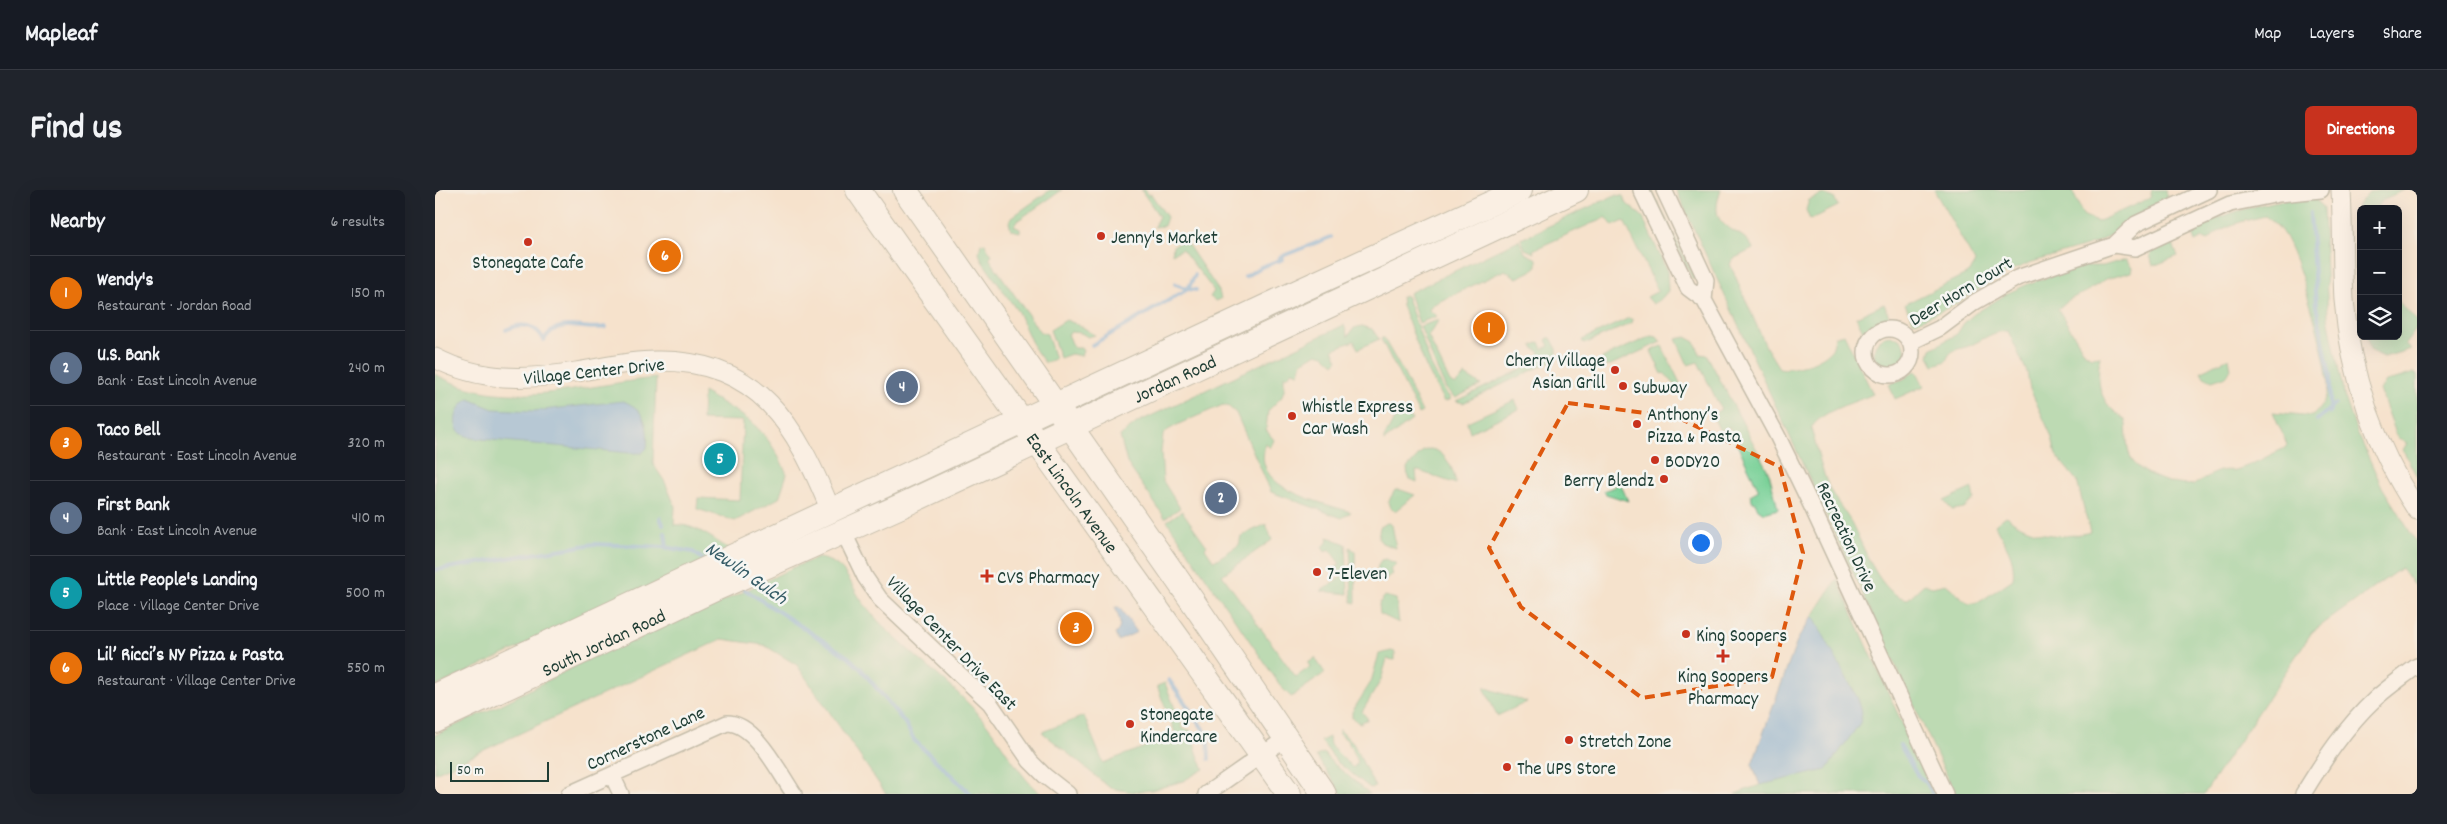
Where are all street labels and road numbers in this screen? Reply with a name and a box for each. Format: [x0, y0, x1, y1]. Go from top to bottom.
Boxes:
street label: Deer Horn Court [1905, 251, 2019, 335]
street label: Jordan Road [1130, 350, 1222, 412]
street label: Village Center Drive [523, 353, 666, 394]
street label: East Lincoln Avenue [1018, 428, 1123, 560]
street label: Recreation Drive [1808, 478, 1882, 597]
street label: Village Center Drive East [879, 571, 1022, 718]
street label: South Jordan Road [538, 604, 671, 686]
street label: Cornerstone Lane [583, 701, 710, 779]

